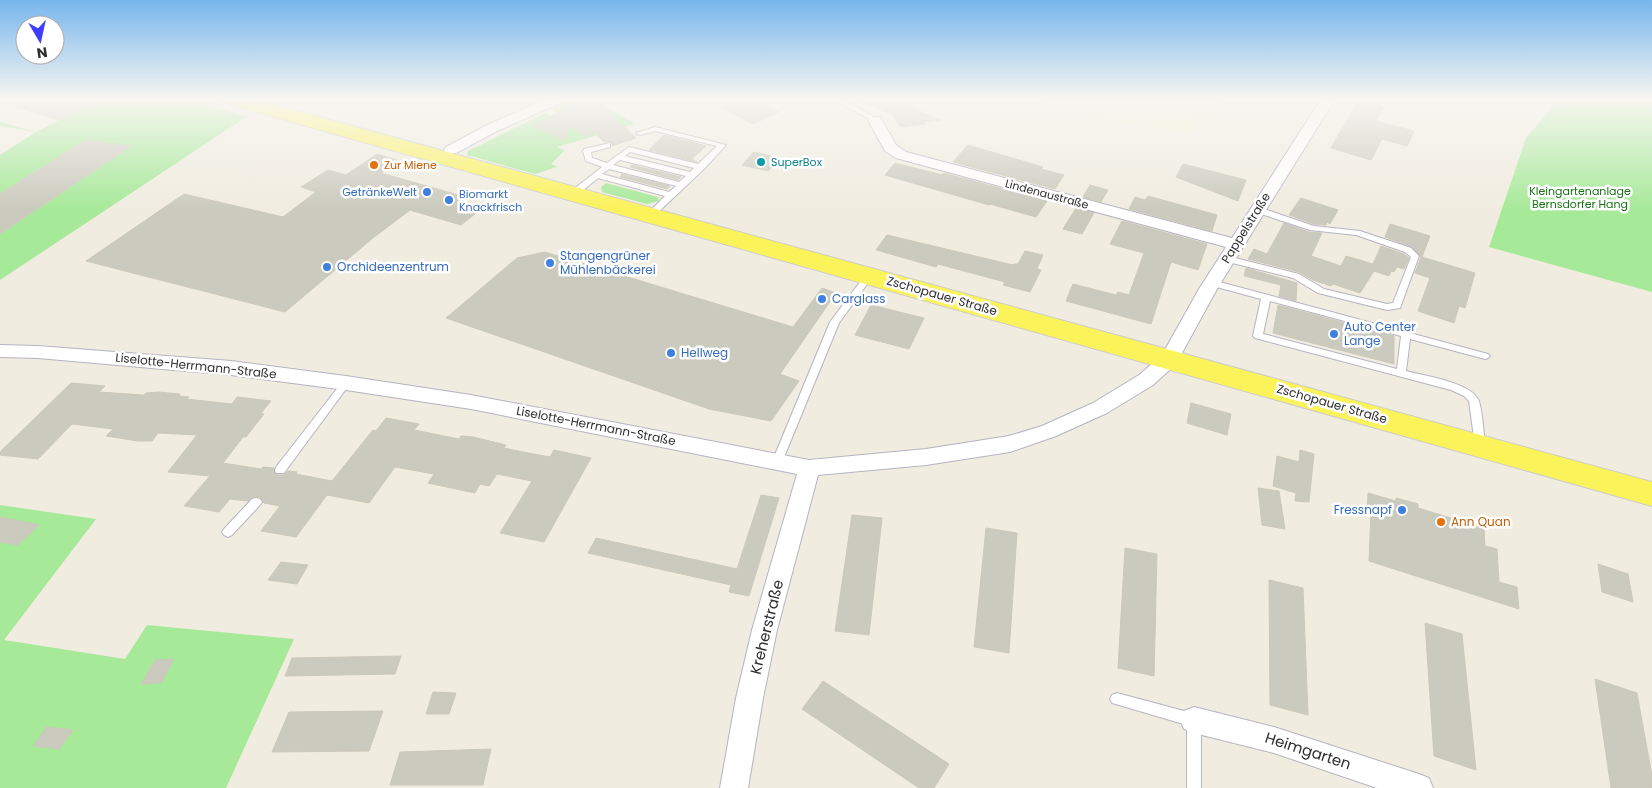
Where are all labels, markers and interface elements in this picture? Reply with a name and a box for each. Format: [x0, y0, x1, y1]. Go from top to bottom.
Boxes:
north arrow [15, 15, 65, 65]
text: N [35, 42, 49, 64]
place label: SuperBox [771, 154, 823, 170]
marker: SuperBox [755, 156, 767, 168]
place label: Zur Miene [384, 157, 437, 173]
marker: Zur Miene [368, 159, 380, 171]
street label: Lindenaustraße [1003, 175, 1091, 213]
park label: Kleingartenanlage Bernsdorfer Hang [1529, 183, 1631, 212]
place label: GetränkeWelt [342, 184, 417, 200]
marker: GetränkeWelt [421, 186, 433, 198]
place label: Biomarkt Knackfrisch [459, 186, 522, 215]
street label: Pappelstraße [1217, 189, 1274, 266]
marker: Biomarkt Knackfrisch [443, 194, 455, 206]
place label: Stangengrüner Mühlenbäckerei [560, 247, 656, 278]
marker: Stangengrüner Mühlenbäckerei [544, 257, 556, 269]
place label: Orchideenzentrum [337, 258, 449, 275]
marker: Orchideenzentrum [321, 261, 333, 273]
street label: Zschopauer Straße [885, 272, 999, 319]
place label: Carglass [832, 290, 886, 307]
marker: Carglass [816, 293, 828, 305]
place label: Auto Center Lange [1344, 318, 1416, 349]
marker: Auto Center Lange [1328, 328, 1340, 340]
place label: Hellweg [681, 344, 728, 361]
marker: Hellweg [665, 347, 677, 359]
street label: Liselotte-Herrmann-Straße [115, 349, 278, 382]
street label: Zschopauer Straße [1275, 380, 1389, 427]
street label: Liselotte-Herrmann-Straße [515, 402, 677, 449]
place label: Fressnapf [1334, 501, 1392, 518]
marker: Fressnapf [1396, 504, 1408, 516]
place label: Ann Quan [1451, 513, 1511, 530]
marker: Ann Quan [1435, 516, 1447, 528]
street label: Kreherstraße [745, 577, 788, 676]
street label: Heimgarten [1263, 727, 1354, 774]

